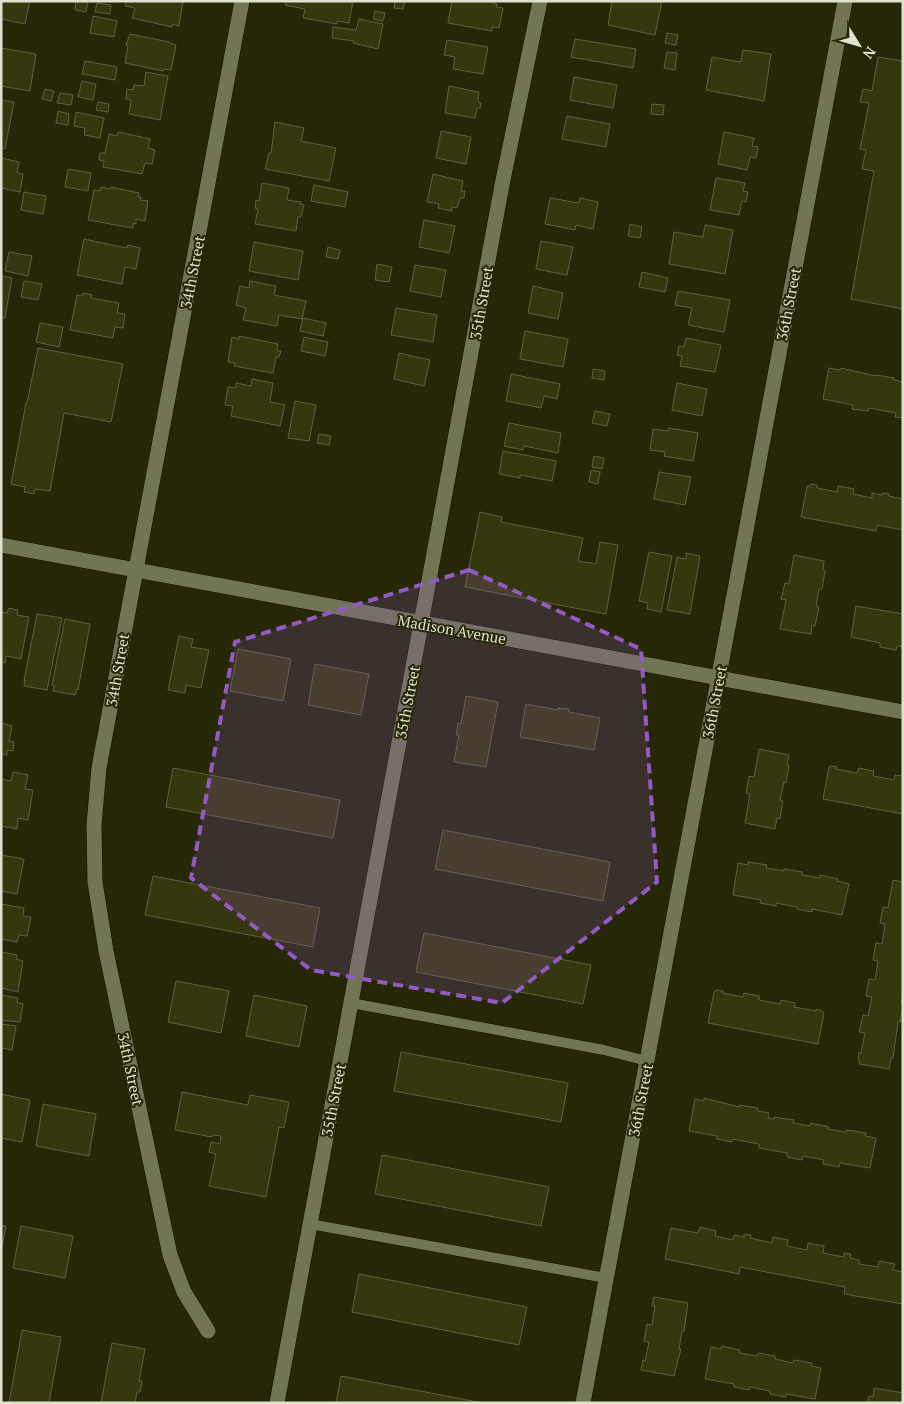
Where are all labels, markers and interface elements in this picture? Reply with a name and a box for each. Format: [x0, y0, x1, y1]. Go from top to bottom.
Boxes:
north arrow [834, 20, 884, 70]
text: N [859, 43, 881, 63]
street label: 34th Street [175, 233, 209, 310]
street label: 35th Street [465, 264, 497, 341]
street label: 36th Street [771, 265, 805, 342]
street label: Madison Avenue [396, 610, 508, 648]
street label: 34th Street [101, 631, 133, 708]
street label: 35th Street [390, 663, 424, 740]
street label: 36th Street [697, 663, 731, 740]
street label: 34th Street [114, 1031, 149, 1108]
street label: 35th Street [316, 1061, 350, 1138]
street label: 36th Street [623, 1061, 657, 1138]

